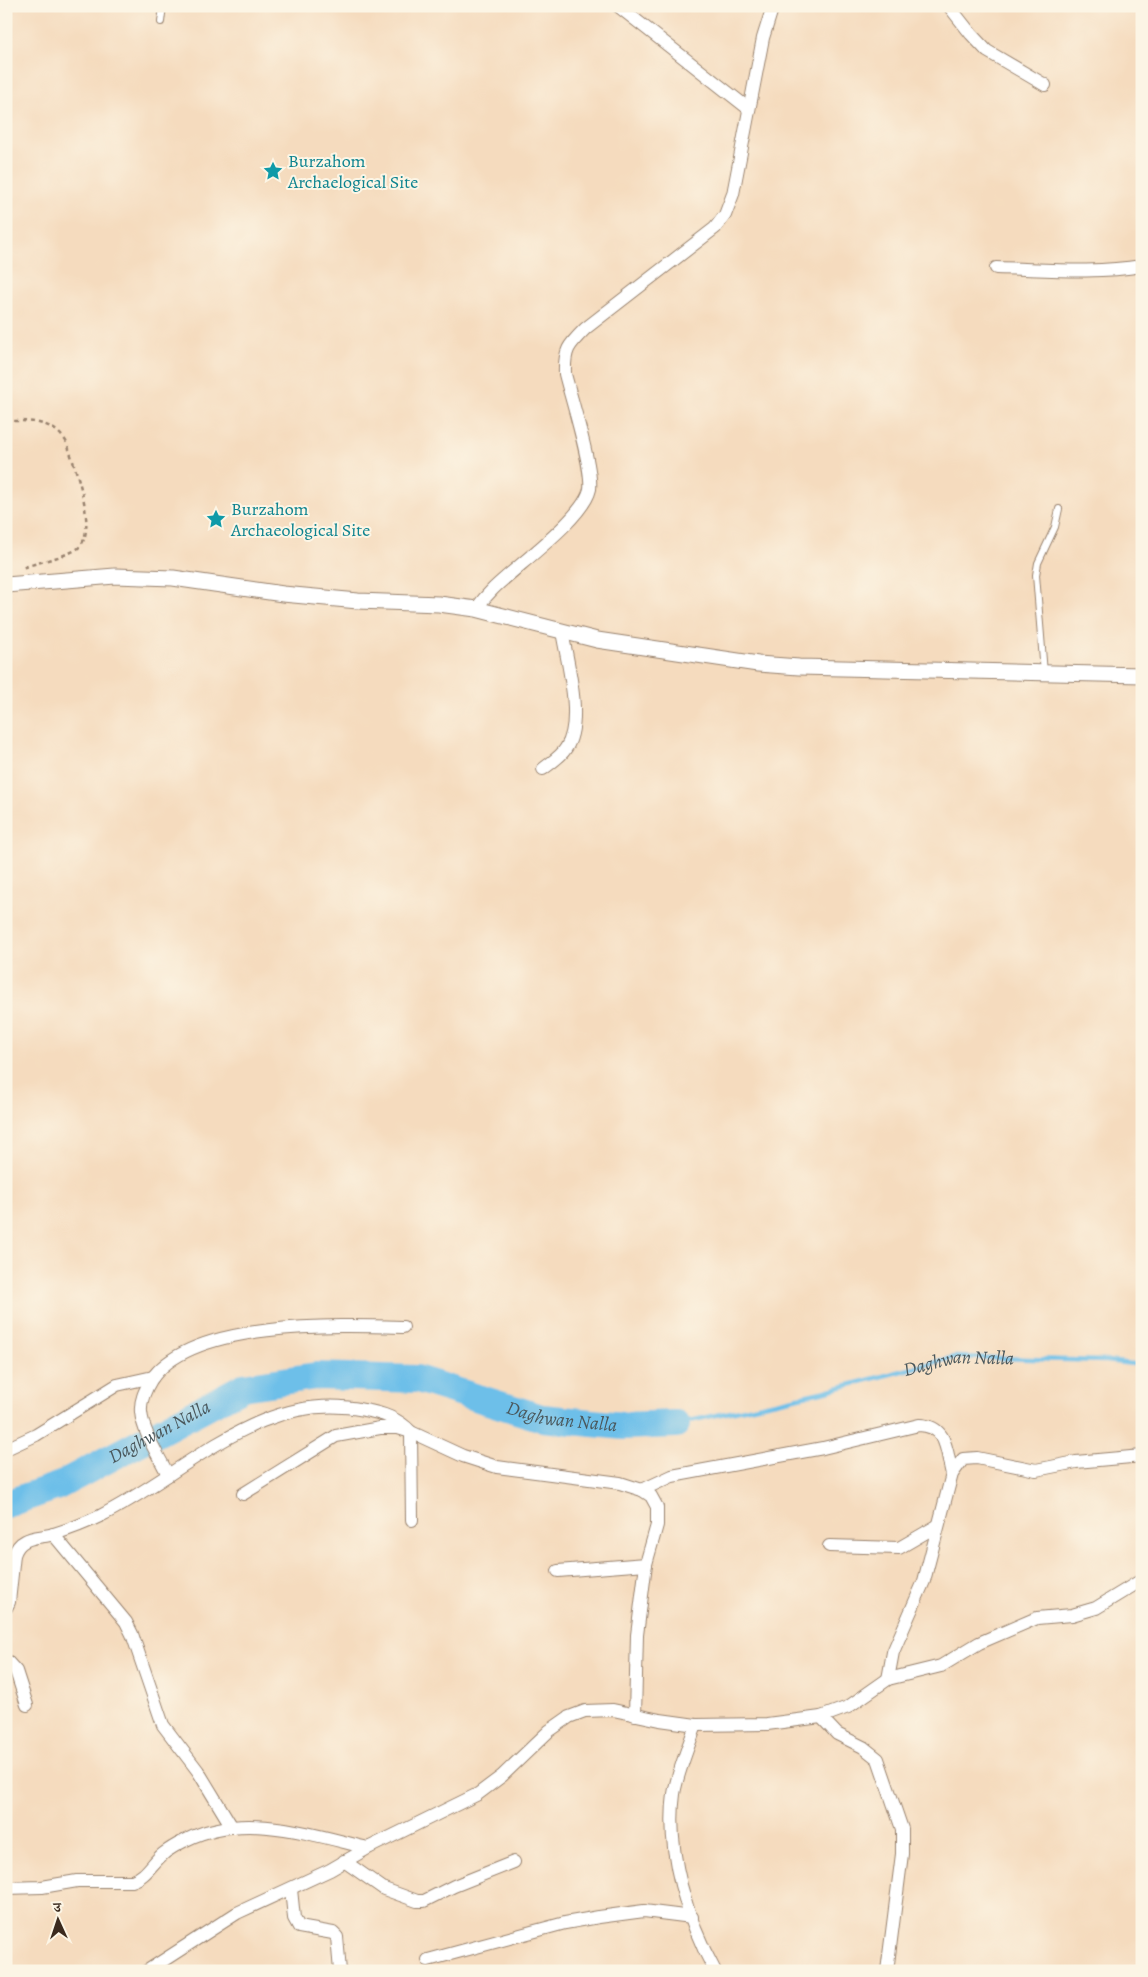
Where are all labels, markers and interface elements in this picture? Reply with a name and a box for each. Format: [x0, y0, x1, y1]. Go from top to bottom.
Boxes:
place label: Burzahom Archaelogical Site [287, 149, 418, 194]
place icon: Burzahom Archaelogical Site [262, 160, 284, 182]
place label: Burzahom Archaeological Site [230, 497, 370, 542]
place icon: Burzahom Archaeological Site [205, 508, 227, 530]
water label: Daghwan Nalla [900, 1344, 1015, 1383]
water label: Daghwan Nalla [104, 1394, 215, 1470]
water label: Daghwan Nalla [503, 1395, 619, 1438]
north arrow [32, 1894, 82, 1944]
text: उ [52, 1898, 62, 1917]

